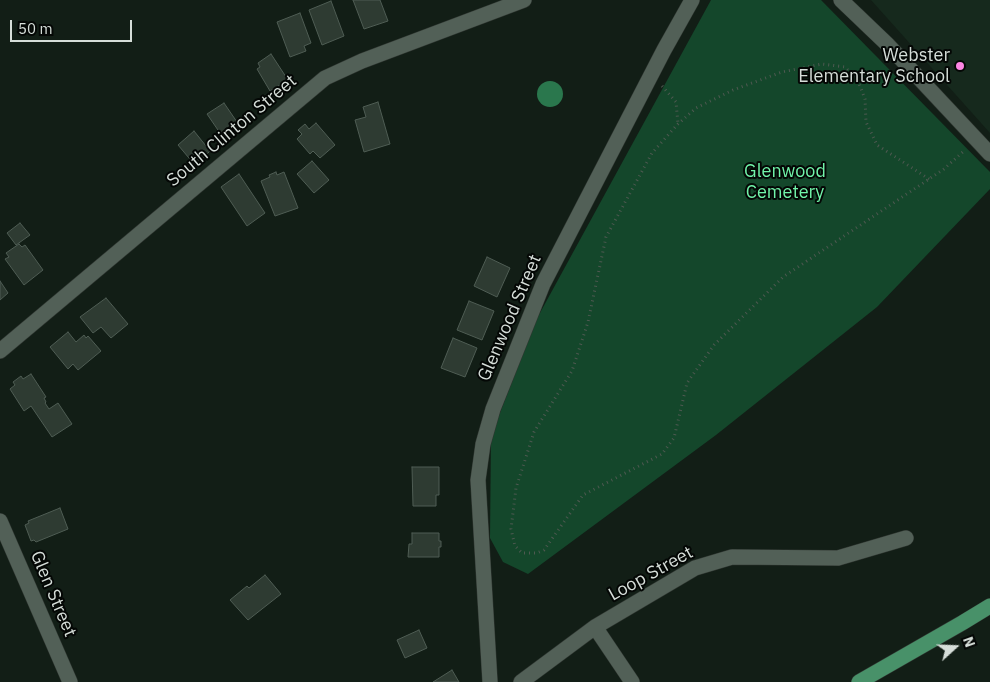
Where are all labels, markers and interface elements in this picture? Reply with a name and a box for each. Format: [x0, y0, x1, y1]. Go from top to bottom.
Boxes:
scale bar [12, 10, 135, 42]
text: 50 m [18, 19, 53, 38]
place label: Webster Elementary School [798, 45, 950, 88]
marker: Webster Elementary School [954, 60, 966, 72]
street label: South Clinton Street [163, 70, 301, 192]
park label: Glenwood Cemetery [744, 161, 826, 203]
street label: Glenwood Street [474, 251, 546, 385]
street label: Loop Street [605, 542, 697, 606]
street label: Glen Street [25, 548, 81, 640]
north arrow [930, 622, 980, 672]
text: N [959, 634, 979, 650]

